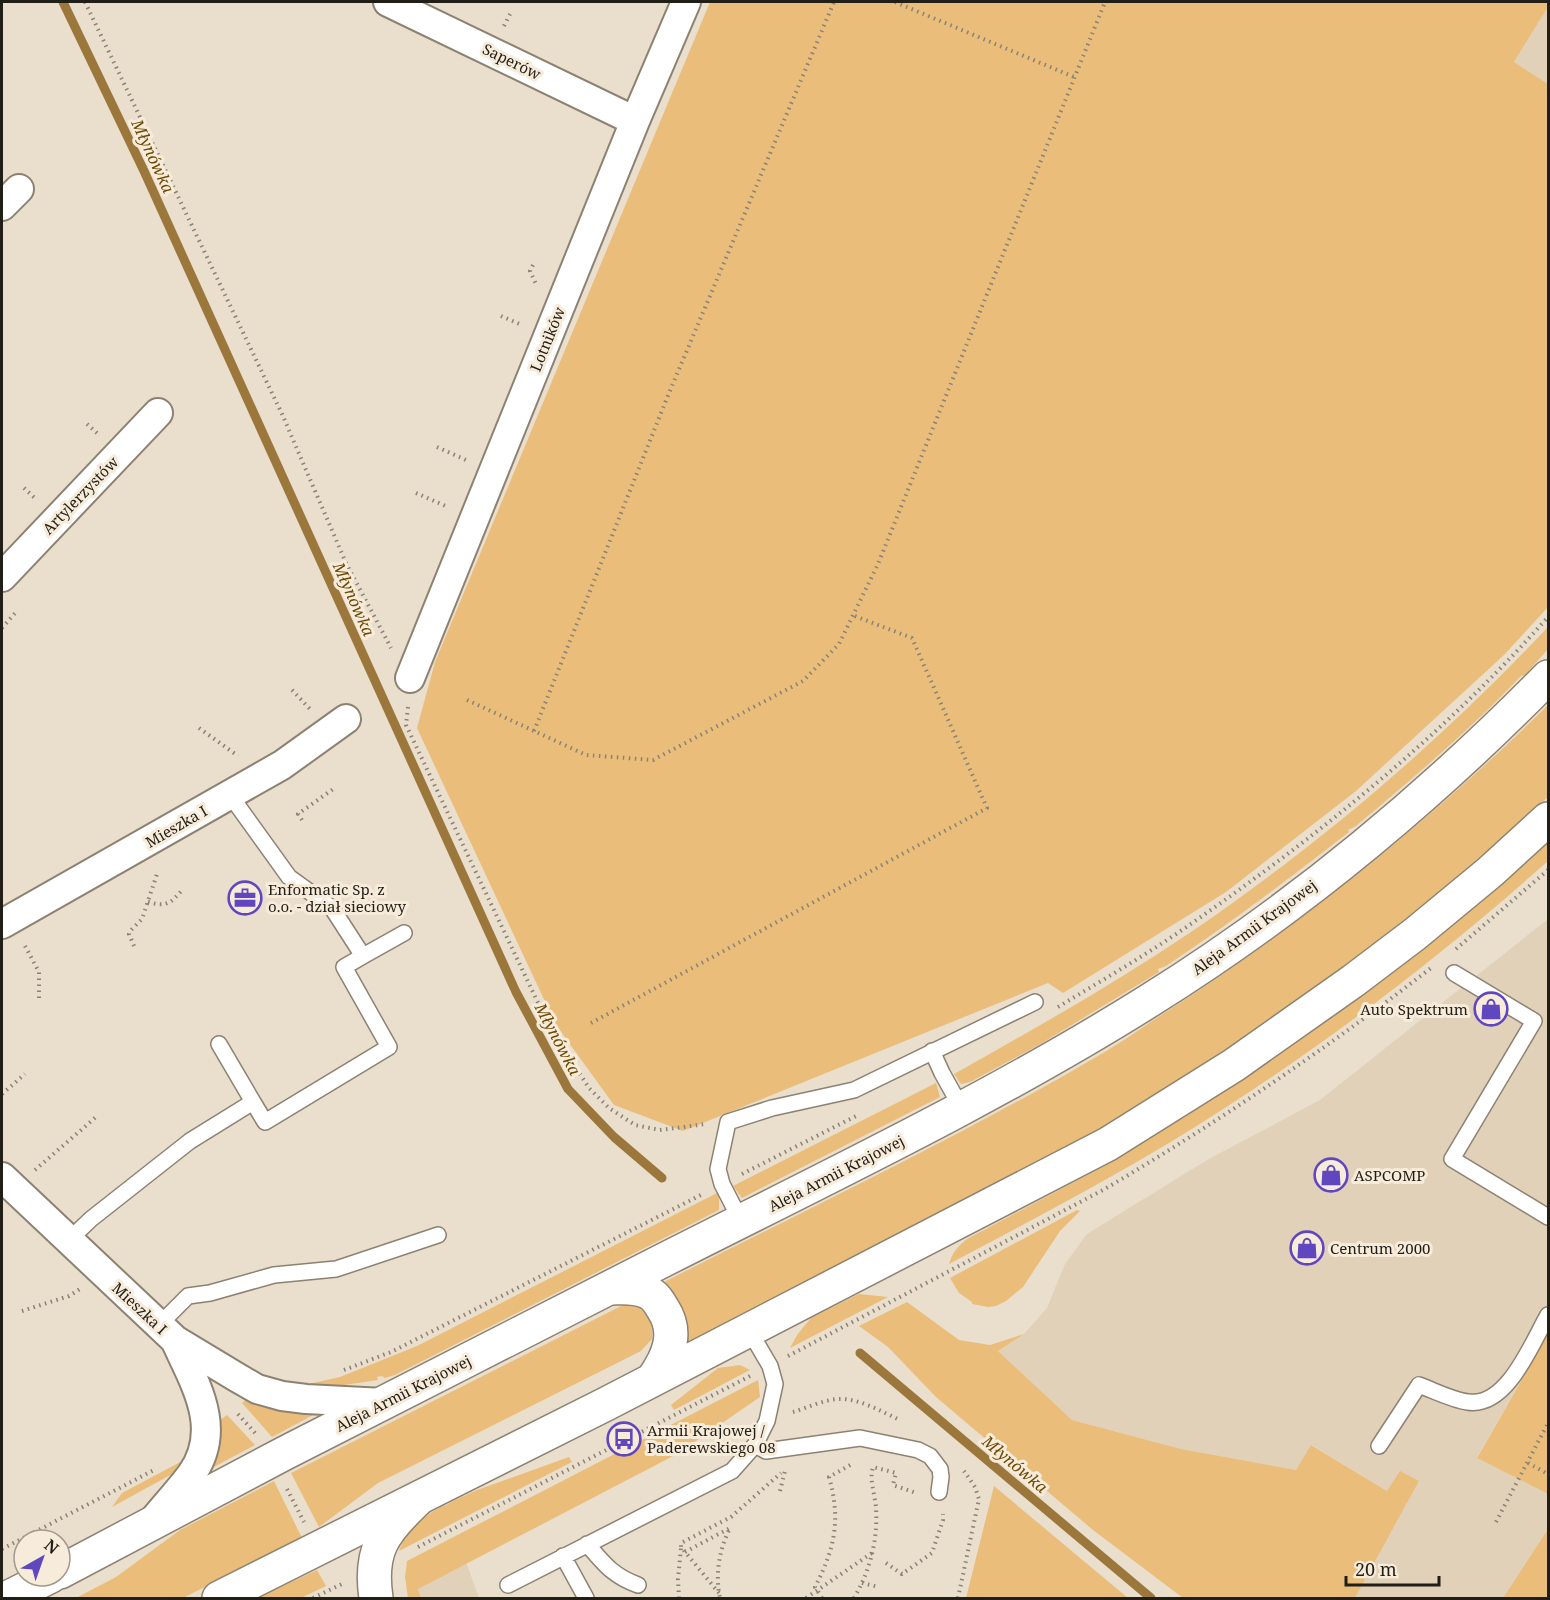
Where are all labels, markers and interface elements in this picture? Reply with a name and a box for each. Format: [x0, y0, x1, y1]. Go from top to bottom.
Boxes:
street label: Saperów [480, 38, 545, 84]
water label: Młynówka [126, 115, 180, 197]
street label: Lotników [525, 304, 569, 374]
street label: Artylerzystów [38, 452, 122, 538]
water label: Młynówka [328, 558, 380, 640]
street label: Mieszka I [142, 800, 210, 852]
street label: Aleja Armii Krajowej [1188, 875, 1320, 979]
place label: Enformatic Sp. z o.o. - dział sieciowy [268, 879, 406, 916]
office icon: Enformatic Sp. z o.o. - dział sieciowy [227, 880, 263, 916]
shop icon: Auto Spektrum [1473, 991, 1509, 1027]
water label: Młynówka [529, 998, 587, 1080]
place label: Auto Spektrum [1360, 999, 1468, 1019]
street label: Aleja Armii Krajowej [765, 1130, 907, 1216]
shop icon: ASPCOMP [1313, 1157, 1349, 1193]
place label: ASPCOMP [1354, 1165, 1425, 1185]
shop icon: Centrum 2000 [1289, 1230, 1325, 1266]
place label: Centrum 2000 [1330, 1238, 1430, 1258]
street label: Mieszka I [108, 1278, 172, 1338]
street label: Aleja Armii Krajowej [332, 1350, 474, 1436]
place label: Armii Krajowej / Paderewskiego 08 [647, 1420, 776, 1457]
bus stop icon: Armii Krajowej / Paderewskiego 08 [606, 1421, 642, 1457]
water label: Młynówka [977, 1430, 1053, 1498]
north arrow [12, 1528, 72, 1588]
text: N [40, 1534, 64, 1559]
scale bar [1346, 1549, 1439, 1587]
text: 20 m [1355, 1557, 1397, 1581]

